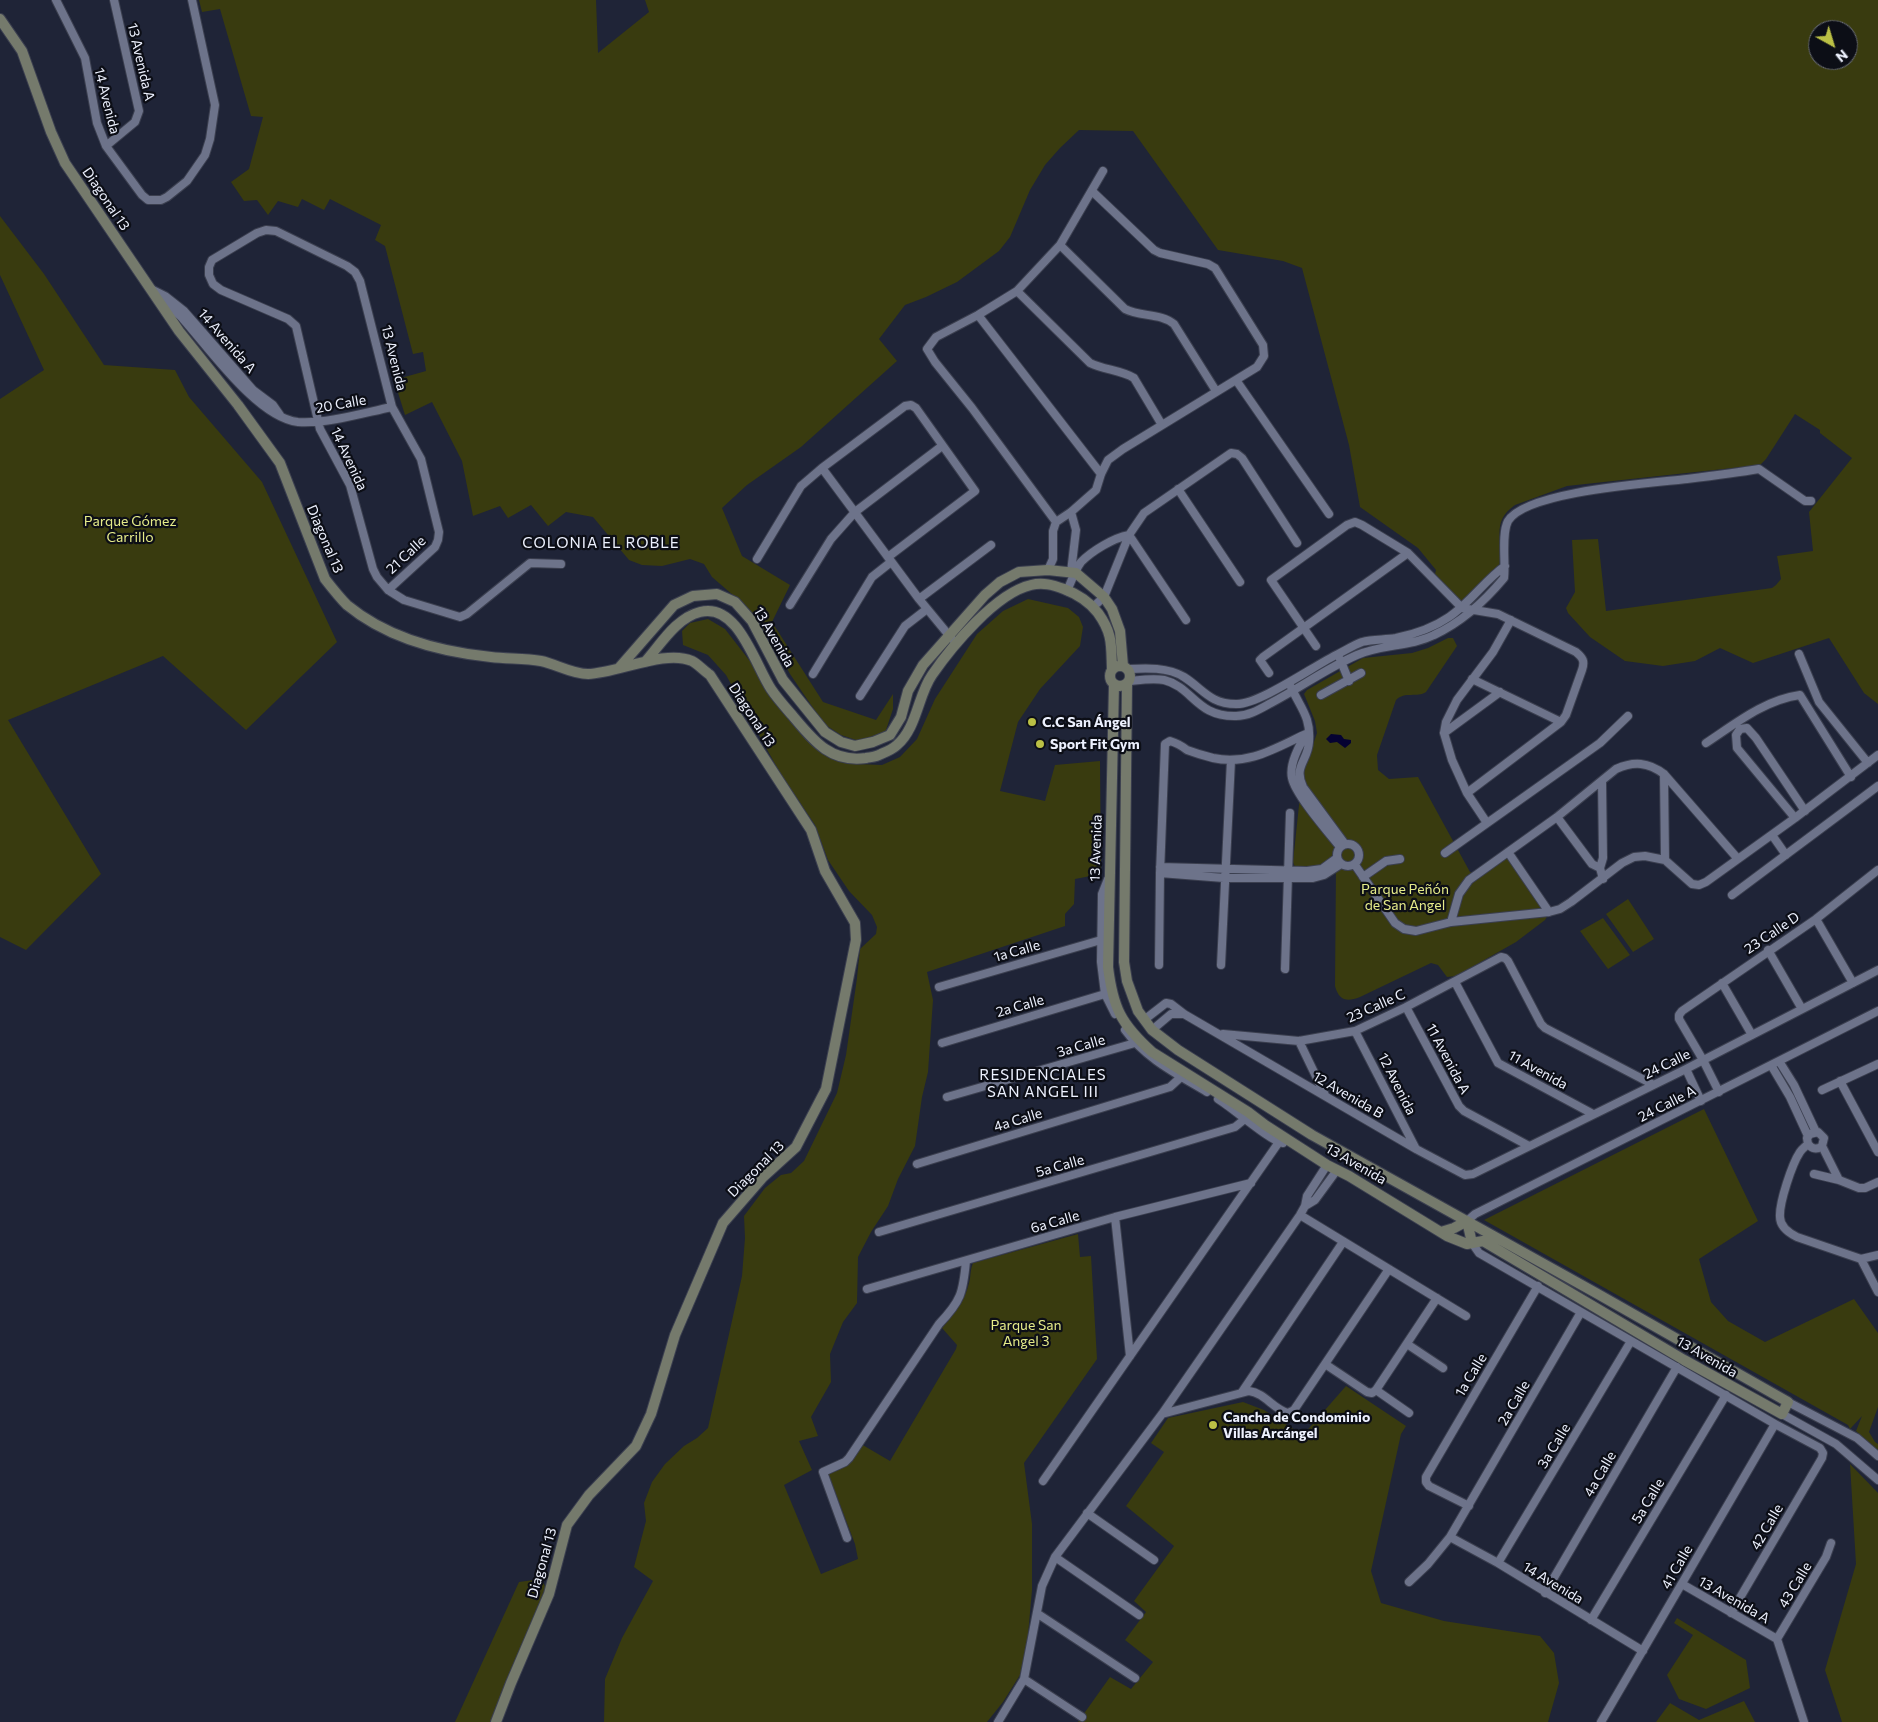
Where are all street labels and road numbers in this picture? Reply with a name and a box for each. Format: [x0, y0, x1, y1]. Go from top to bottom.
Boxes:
street label: 13 Avenida A [124, 21, 158, 103]
street label: 14 Avenida [91, 66, 123, 136]
street label: Diagonal 13 [79, 164, 133, 234]
street label: 14 Avenida A [194, 305, 260, 377]
street label: 13 Avenida [378, 323, 410, 393]
street label: 20 Calle [314, 391, 368, 417]
street label: 14 Avenida [327, 425, 371, 493]
street label: Diagonal 13 [303, 502, 347, 576]
street label: 21 Calle [383, 533, 429, 577]
street label: 13 Avenida [750, 604, 798, 670]
street label: Diagonal 13 [725, 680, 779, 750]
street label: 13 Avenida [1086, 814, 1106, 882]
street label: 23 Calle D [1741, 908, 1803, 958]
street label: 1a Calle [992, 936, 1042, 966]
street label: 23 Calle C [1344, 986, 1408, 1026]
street label: 2a Calle [994, 991, 1046, 1021]
street label: 11 Avenida A [1422, 1021, 1474, 1097]
street label: 3a Calle [1055, 1031, 1107, 1061]
street label: 24 Calle [1641, 1045, 1693, 1083]
street label: 11 Avenida [1505, 1047, 1571, 1093]
street label: 12 Avenida [1374, 1050, 1420, 1118]
street label: 12 Avenida B [1310, 1068, 1386, 1122]
street label: 24 Calle A [1635, 1082, 1699, 1126]
street label: 4a Calle [992, 1105, 1044, 1135]
street label: Diagonal 13 [724, 1137, 788, 1201]
street label: 13 Avenida [1323, 1140, 1389, 1188]
street label: 5a Calle [1034, 1151, 1086, 1181]
street label: 6a Calle [1029, 1207, 1081, 1237]
street label: 13 Avenida [1674, 1333, 1740, 1381]
street label: 1a Calle [1452, 1350, 1490, 1400]
street label: 2a Calle [1494, 1378, 1534, 1428]
street label: 3a Calle [1534, 1421, 1574, 1471]
street label: 4a Calle [1580, 1448, 1620, 1500]
street label: 5a Calle [1628, 1475, 1668, 1527]
street label: 42 Calle [1747, 1501, 1787, 1553]
street label: Diagonal 13 [524, 1526, 560, 1600]
street label: 41 Calle [1658, 1542, 1696, 1592]
street label: 14 Avenida [1520, 1558, 1586, 1608]
street label: 43 Calle [1775, 1559, 1815, 1611]
street label: 13 Avenida A [1695, 1573, 1773, 1627]

